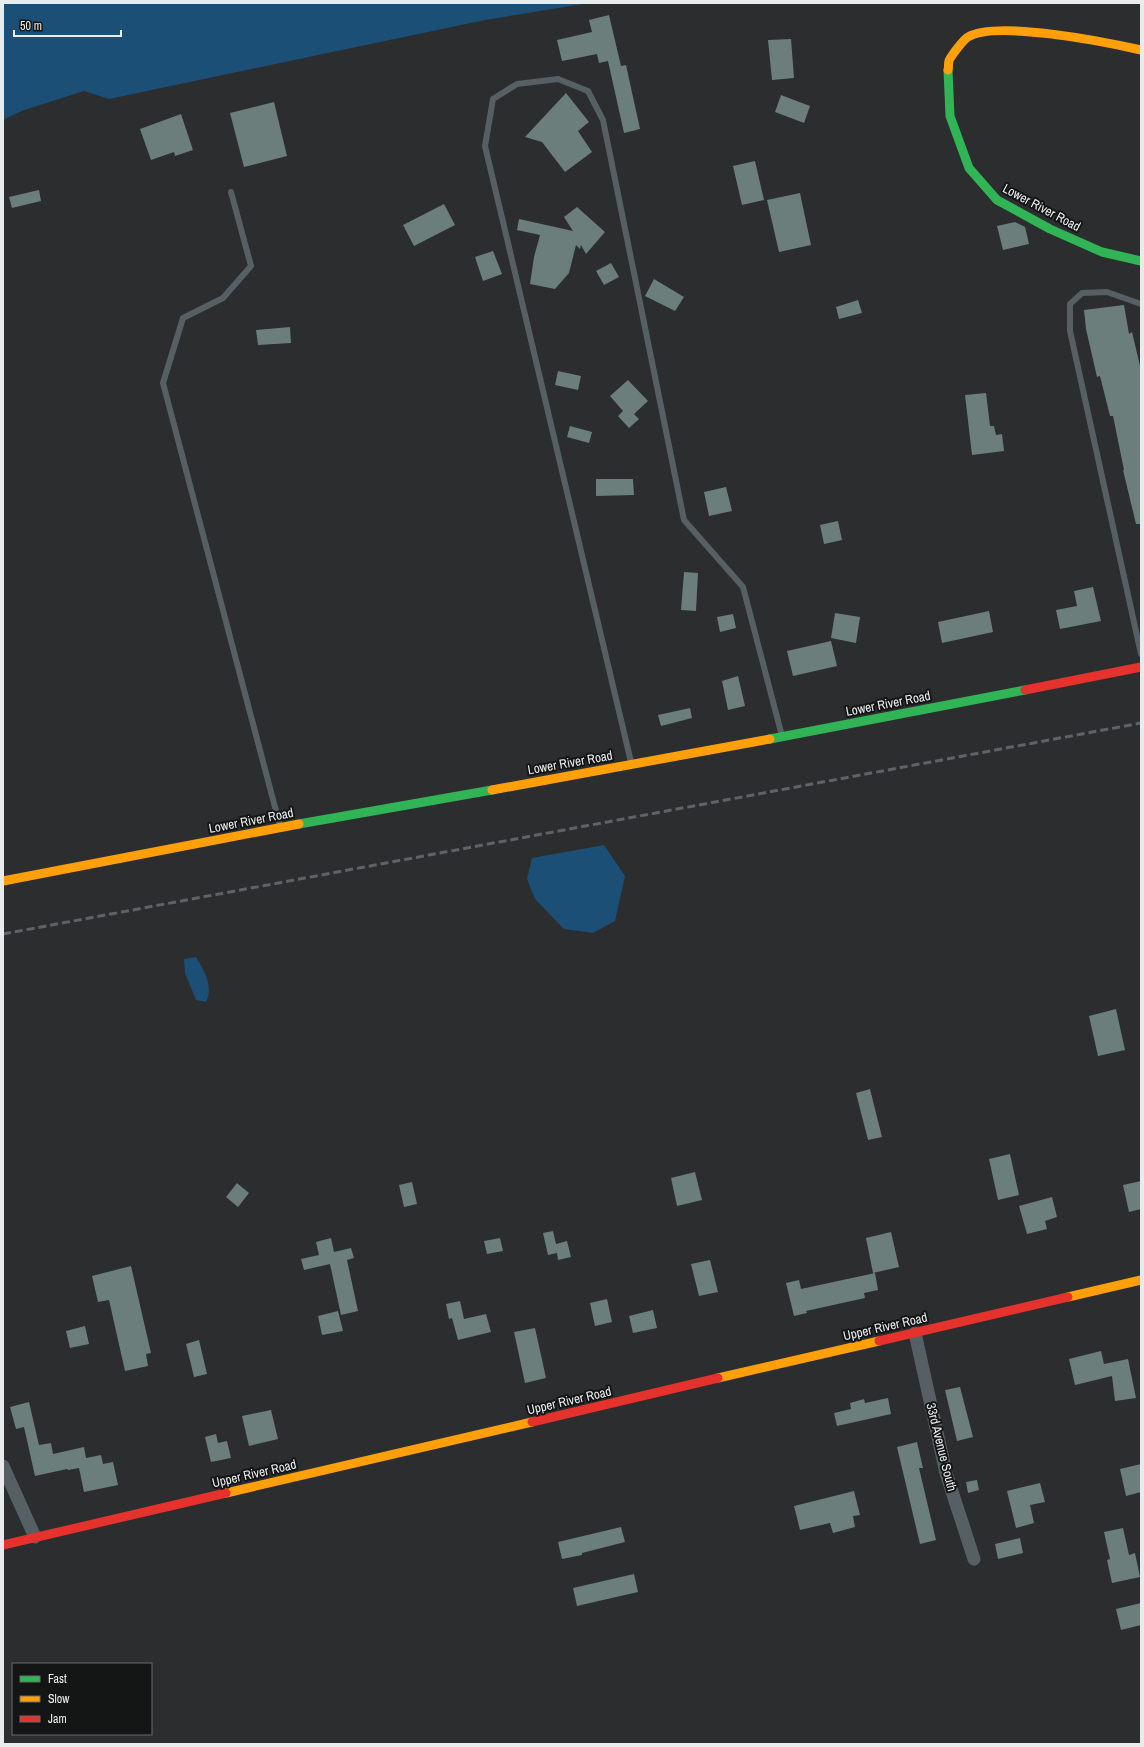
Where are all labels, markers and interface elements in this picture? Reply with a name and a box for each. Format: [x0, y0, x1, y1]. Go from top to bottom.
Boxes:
scale bar [14, 12, 121, 38]
text: 50 m [20, 18, 42, 34]
street label: Lower River Road [1000, 180, 1084, 235]
street label: Lower River Road [844, 687, 932, 720]
street label: Lower River Road [526, 747, 614, 778]
street label: Lower River Road [207, 804, 295, 837]
street label: Upper River Road [841, 1309, 929, 1344]
street label: Upper River Road [525, 1383, 613, 1418]
street label: 33rd Avenue South [922, 1401, 961, 1493]
street label: Upper River Road [210, 1456, 298, 1491]
legend [12, 1663, 152, 1735]
text: Fast [48, 1671, 67, 1687]
text: Slow [48, 1691, 70, 1707]
text: Jam [48, 1711, 67, 1727]

